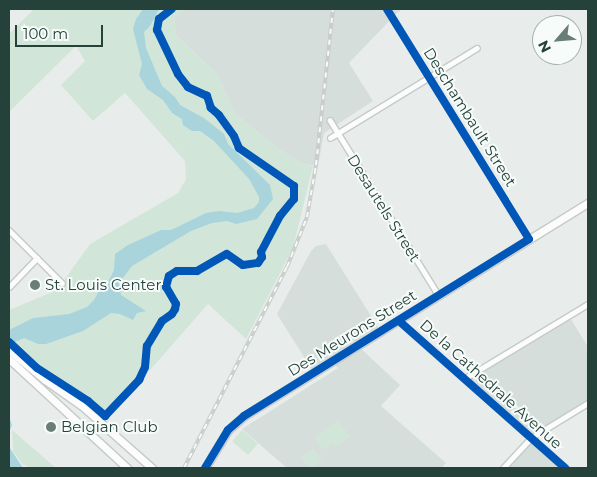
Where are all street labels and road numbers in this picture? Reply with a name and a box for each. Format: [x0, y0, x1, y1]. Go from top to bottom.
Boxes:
street label: Deschambault Street [420, 44, 520, 190]
street label: Desautels Street [344, 151, 424, 265]
street label: Des Meurons Street [284, 286, 420, 380]
street label: De la Cathedrale Avenue [416, 315, 566, 453]

